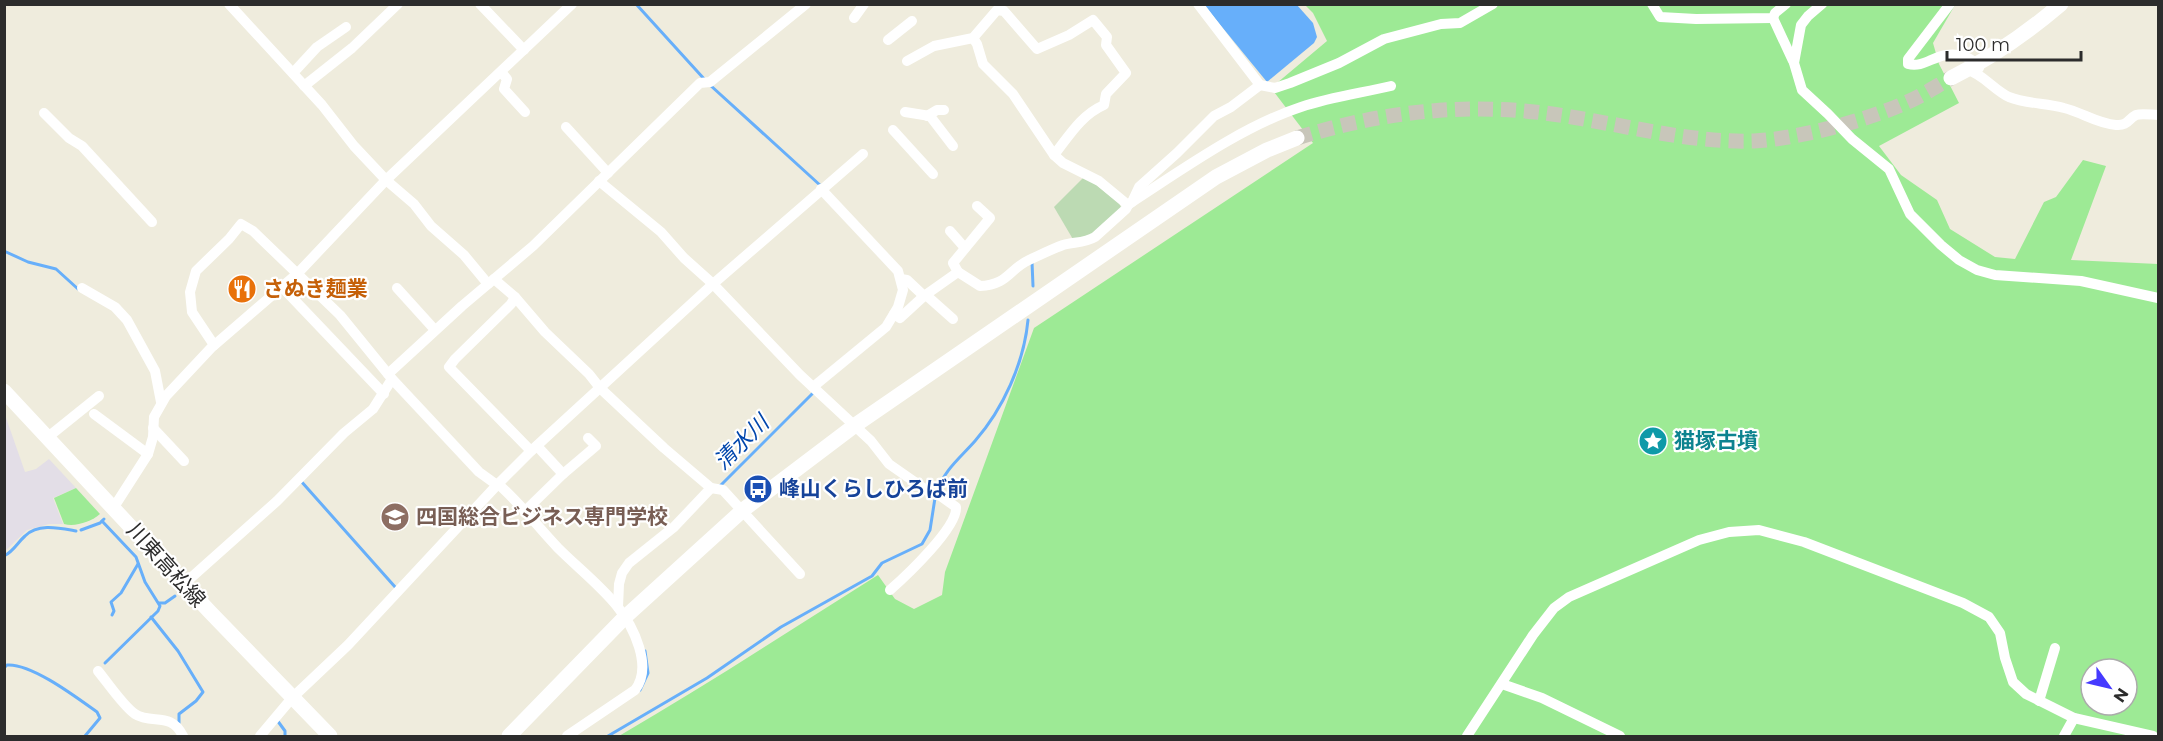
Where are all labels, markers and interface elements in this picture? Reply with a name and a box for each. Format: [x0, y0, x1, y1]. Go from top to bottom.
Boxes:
scale bar [1947, 24, 2080, 62]
text: 100 m [1956, 34, 2010, 56]
restaurant icon: さぬき麺業 [226, 273, 258, 305]
place label: さぬき麺業 [263, 276, 368, 301]
water label: 清水川 [708, 408, 776, 475]
place icon: 猫塚古墳 [1637, 425, 1669, 457]
place label: 猫塚古墳 [1674, 428, 1758, 453]
bus stop icon: 峰山くらしひろば前 [742, 473, 774, 505]
place label: 峰山くらしひろば前 [779, 476, 968, 501]
school or university icon: 四国総合ビジネス専門学校 [379, 501, 411, 533]
place label: 四国総合ビジネス専門学校 [416, 504, 668, 529]
street label: 川東高松線 [122, 517, 211, 612]
north arrow [2079, 657, 2139, 717]
text: N [2110, 684, 2133, 706]

